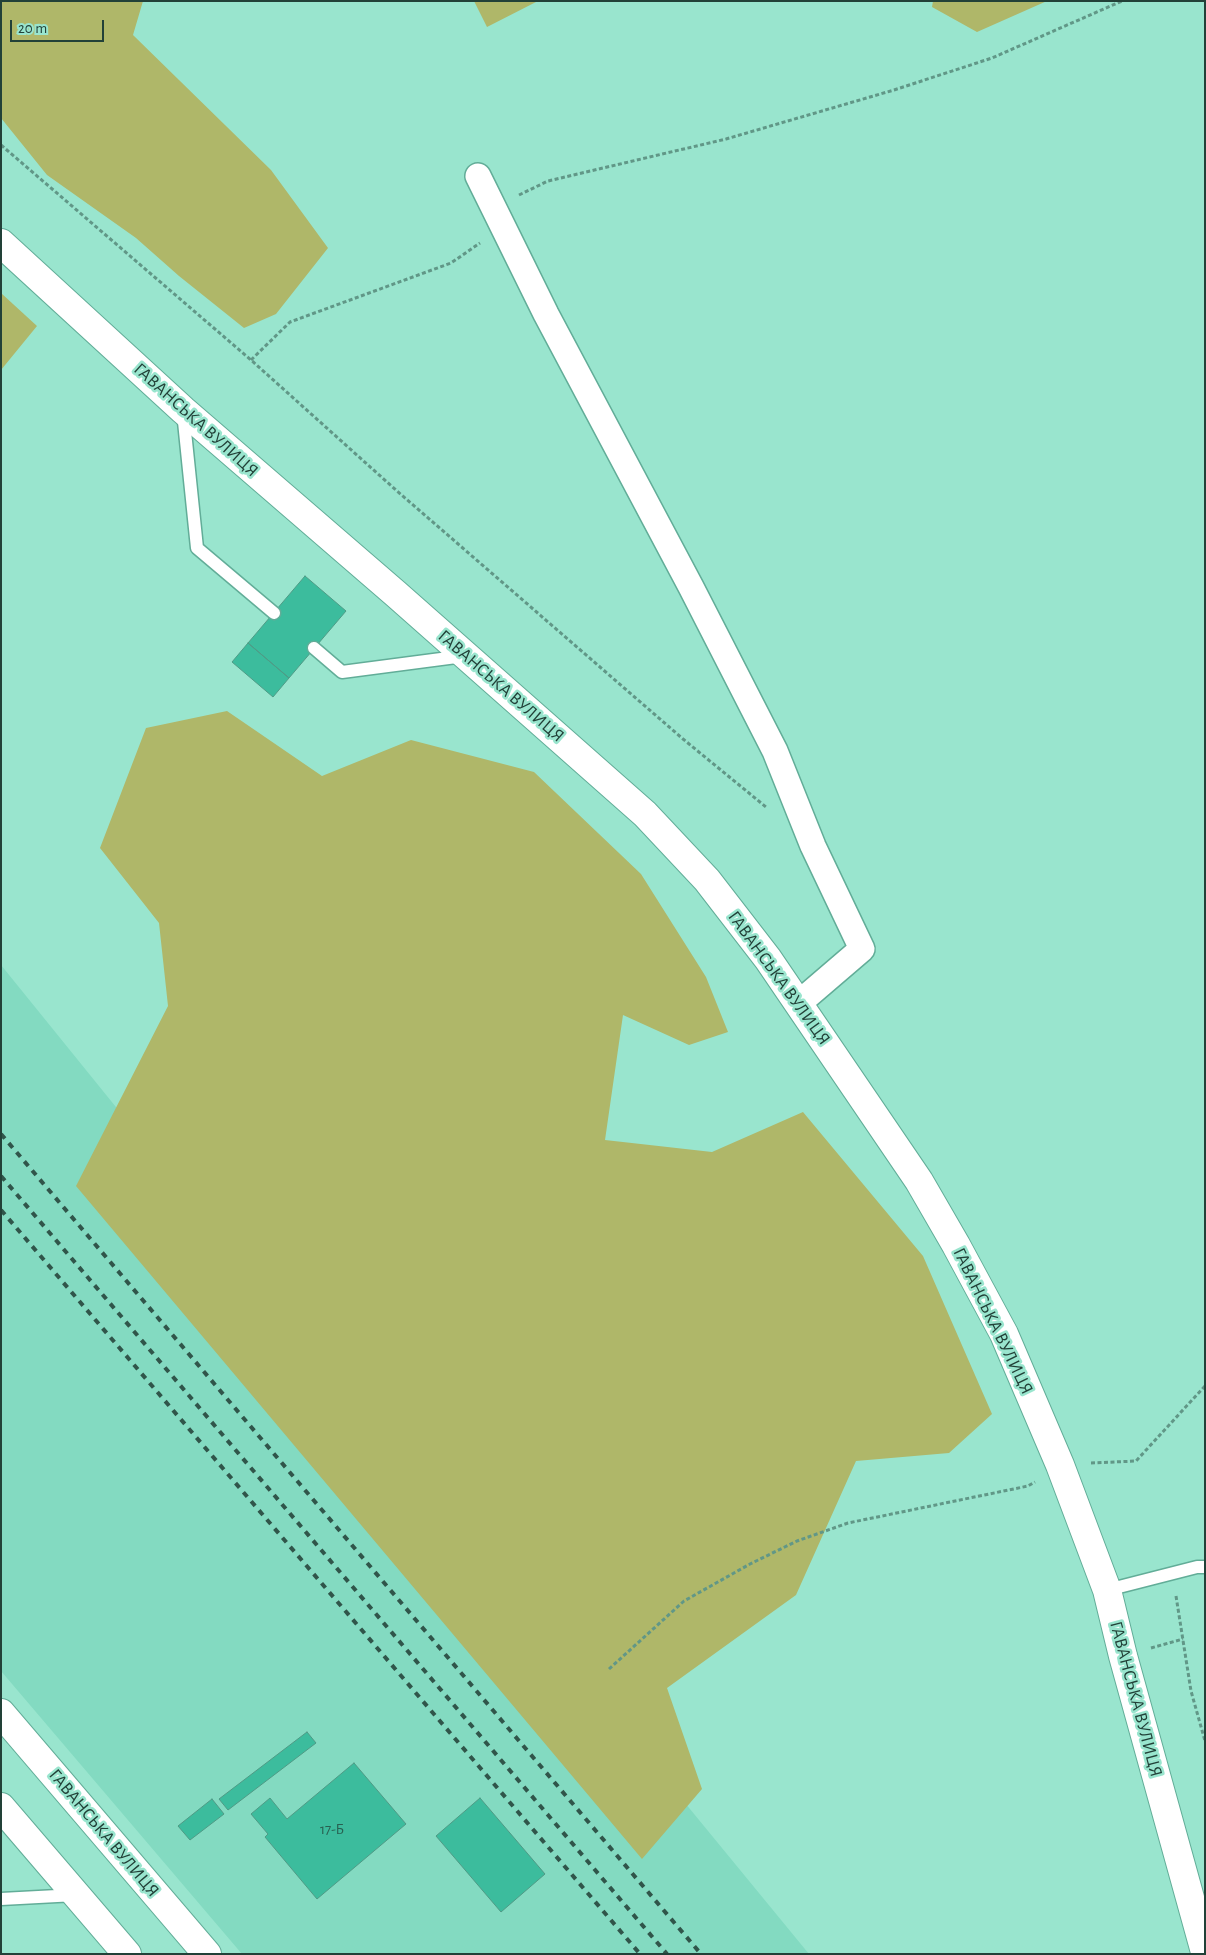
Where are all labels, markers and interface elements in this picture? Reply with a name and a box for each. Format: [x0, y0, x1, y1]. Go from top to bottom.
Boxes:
scale bar [12, 10, 106, 42]
text: 20 m [18, 21, 47, 36]
street label: ГАВАНСЬКА ВУЛИЦЯ [129, 358, 263, 482]
street label: ГАВАНСЬКА ВУЛИЦЯ [433, 625, 569, 747]
street label: ГАВАНСЬКА ВУЛИЦЯ [723, 907, 835, 1049]
street label: ГАВАНСЬКА ВУЛИЦЯ [948, 1244, 1038, 1398]
street label: ГАВАНСЬКА ВУЛИЦЯ [1105, 1619, 1167, 1779]
street label: ГАВАНСЬКА ВУЛИЦЯ [44, 1765, 164, 1901]
house number: 17-Б [320, 1820, 344, 1838]

